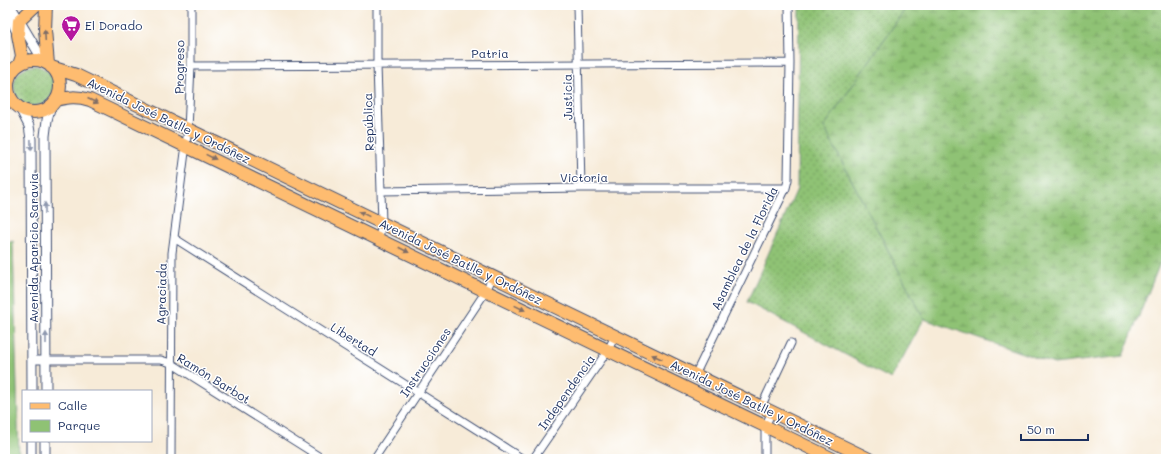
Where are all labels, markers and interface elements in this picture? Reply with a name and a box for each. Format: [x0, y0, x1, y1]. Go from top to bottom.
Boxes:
supermarket icon: El Dorado [60, 14, 82, 42]
place label: El Dorado [85, 17, 142, 33]
one-way arrow [42, 29, 49, 41]
street label: Progreso [171, 40, 187, 94]
street label: Patria [471, 45, 509, 61]
street label: Avenida José Batlle y Ordóñez [85, 73, 253, 167]
street label: Justicia [559, 74, 575, 120]
street label: República [359, 93, 377, 151]
one-way arrow [88, 99, 100, 105]
one-way arrow [28, 139, 34, 152]
one-way arrow [205, 154, 216, 160]
street label: Victoria [560, 169, 608, 185]
street label: Avenida Aparicio Saravia [25, 173, 41, 323]
street label: Asamblea de la Florida [707, 184, 781, 312]
one-way arrow [42, 201, 48, 214]
one-way arrow [358, 211, 370, 217]
street label: Avenida José Batlle y Ordóñez [377, 214, 545, 308]
one-way arrow [398, 247, 409, 253]
street label: Agraciada [152, 263, 170, 325]
one-way arrow [514, 305, 526, 311]
street label: Libertad [328, 319, 380, 360]
street label: Instrucciones [396, 324, 454, 400]
one-way arrow [43, 331, 49, 344]
street label: Ramón Barbot [174, 349, 254, 407]
street label: Independencia [534, 351, 598, 433]
one-way arrow [652, 353, 663, 360]
street label: Avenida José Batlle y Ordóñez [668, 355, 836, 449]
legend [22, 390, 152, 442]
text: Calle [58, 397, 88, 413]
scale bar [1021, 416, 1088, 442]
text: Parque [58, 417, 101, 433]
text: 50 m [1027, 421, 1055, 437]

